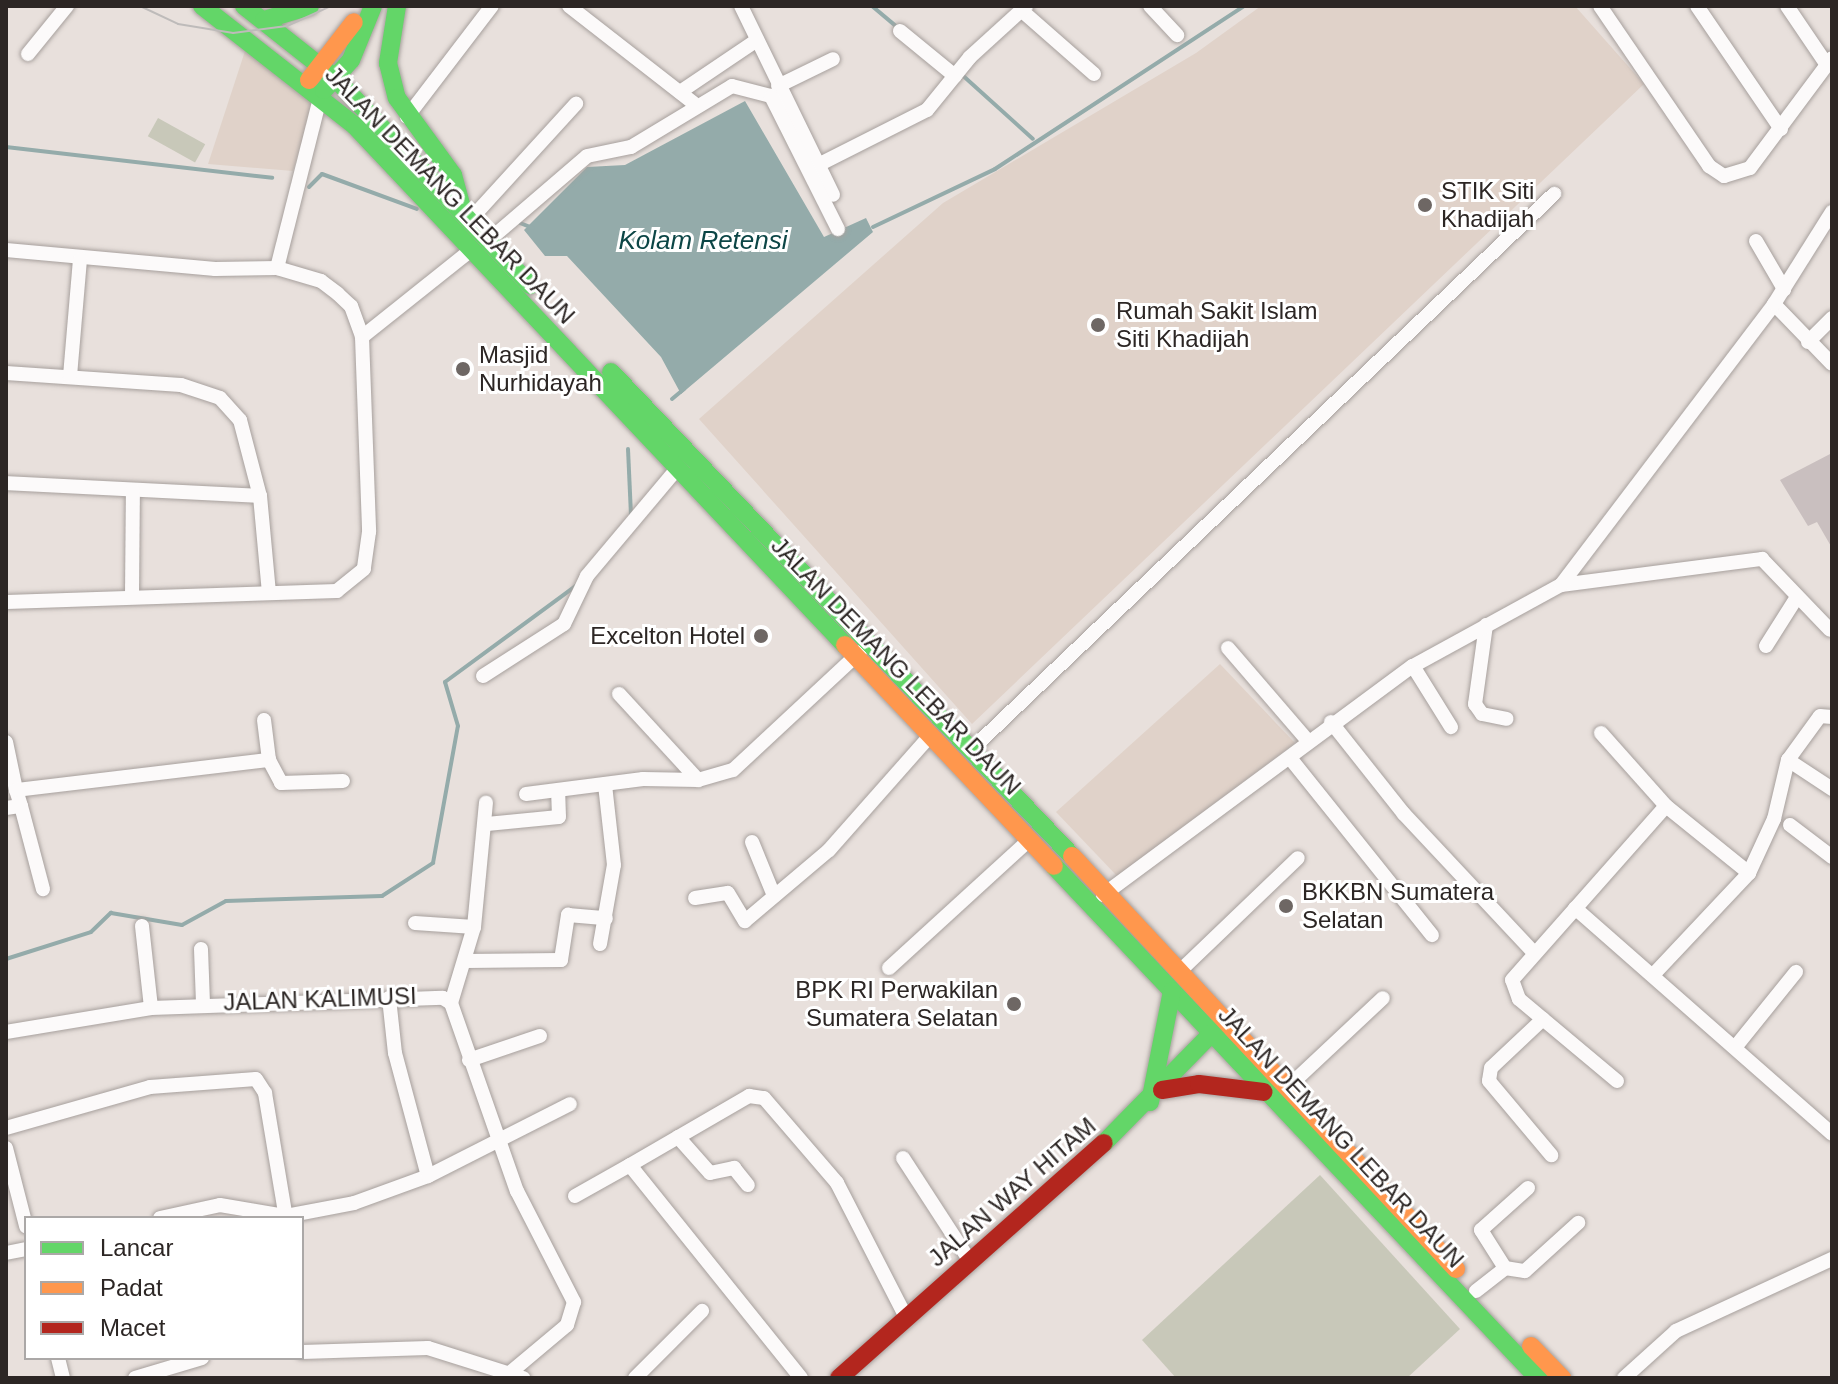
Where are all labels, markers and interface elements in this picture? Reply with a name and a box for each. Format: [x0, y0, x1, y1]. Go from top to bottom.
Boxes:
street label: JALAN DEMANG LEBAR DAUN [319, 60, 581, 330]
place label: STIK Siti Khadijah [1441, 177, 1534, 233]
marker: STIK Siti Khadijah [1416, 196, 1434, 214]
water label: Kolam Retensi [618, 225, 788, 257]
place label: Rumah Sakit Islam Siti Khadijah [1116, 297, 1317, 353]
marker: Rumah Sakit Islam Siti Khadijah [1087, 314, 1109, 336]
place label: Masjid Nurhidayah [479, 341, 602, 397]
marker: Masjid Nurhidayah [454, 360, 472, 378]
street label: JALAN DEMANG LEBAR DAUN [765, 531, 1027, 801]
place label: Excelton Hotel [590, 622, 745, 650]
marker: Excelton Hotel [752, 627, 770, 645]
place label: BKKBN Sumatera Selatan [1302, 878, 1494, 934]
marker: BKKBN Sumatera Selatan [1277, 897, 1295, 915]
place label: BPK RI Perwakilan Sumatera Selatan [795, 976, 998, 1032]
street label: JALAN KALIMUSI [223, 981, 417, 1017]
marker: BPK RI Perwakilan Sumatera Selatan [1005, 995, 1023, 1013]
street label: JALAN DEMANG LEBAR DAUN [1212, 1000, 1470, 1274]
street label: JALAN WAY HITAM [922, 1111, 1102, 1273]
legend [24, 1216, 304, 1360]
text: Lancar [100, 1234, 173, 1261]
text: Padat [100, 1274, 163, 1301]
text: Macet [100, 1314, 165, 1341]

